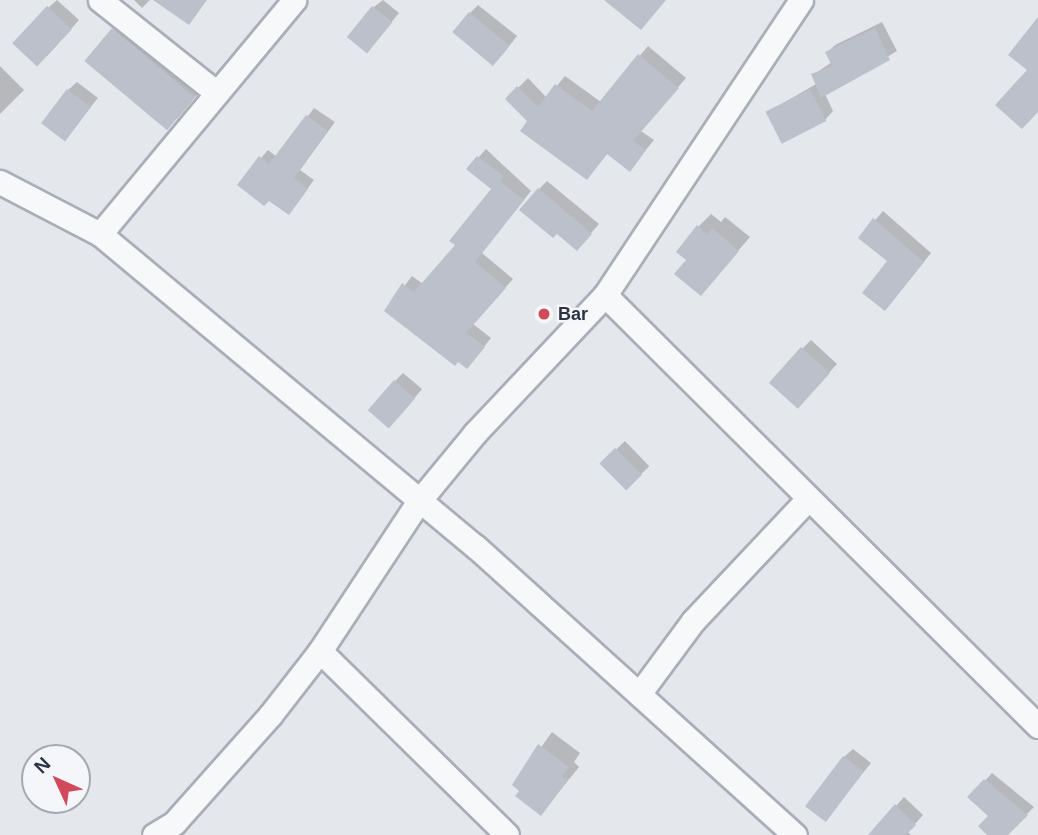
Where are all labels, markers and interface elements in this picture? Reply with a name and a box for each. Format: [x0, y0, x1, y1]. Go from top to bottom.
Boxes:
place label: Bar [558, 303, 588, 325]
marker: Bar [536, 306, 552, 322]
north arrow [21, 744, 91, 814]
text: N [30, 753, 54, 777]

